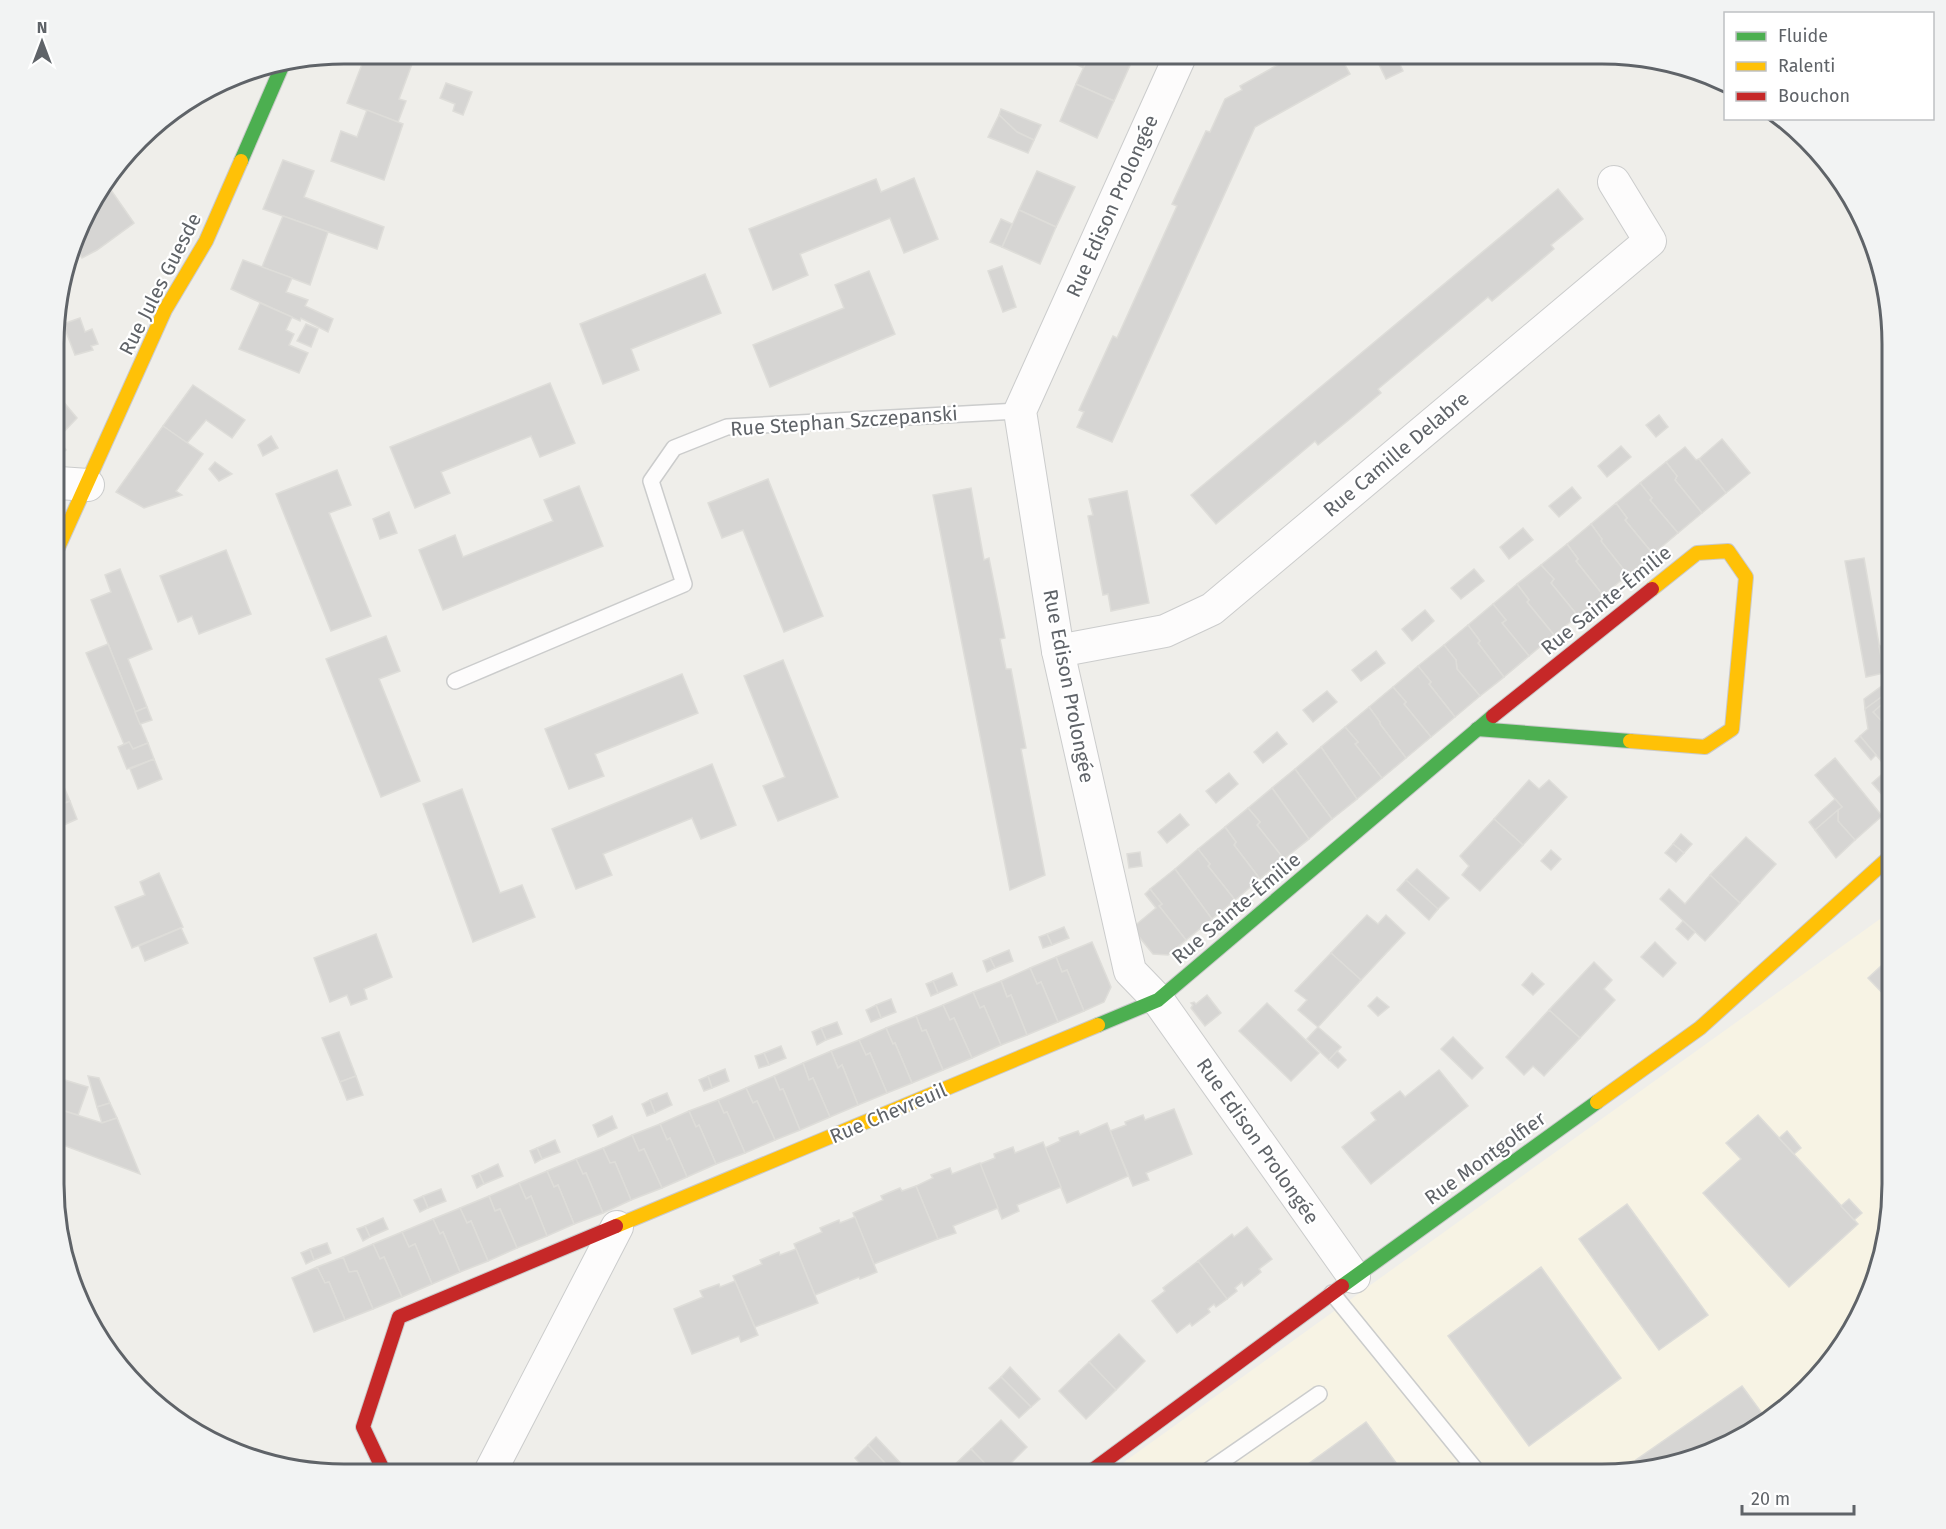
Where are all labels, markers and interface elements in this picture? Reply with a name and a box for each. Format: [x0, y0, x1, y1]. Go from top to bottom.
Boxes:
north arrow [12, 12, 72, 72]
legend [1724, 12, 1934, 120]
text: N [37, 18, 47, 37]
text: Fluide [1778, 25, 1828, 47]
text: Ralenti [1778, 55, 1835, 77]
text: Bouchon [1778, 85, 1850, 107]
street label: Rue Edison Prolongée [1061, 111, 1163, 301]
street label: Rue Jules Guesde [114, 209, 206, 359]
street label: Rue Camille Delabre [1318, 386, 1474, 522]
street label: Rue Stephan Szczepanski [729, 401, 959, 441]
street label: Rue Sainte-Émilie [1536, 540, 1676, 660]
street label: Rue Edison Prolongée [1038, 587, 1100, 785]
street label: Rue Sainte-Émilie [1167, 847, 1305, 969]
street label: Rue Edison Prolongée [1192, 1053, 1324, 1229]
street label: Rue Chevreuil [826, 1078, 950, 1148]
street label: Rue Montgolfier [1420, 1106, 1550, 1210]
scale bar [1742, 1478, 1854, 1516]
text: 20 m [1751, 1488, 1790, 1510]

